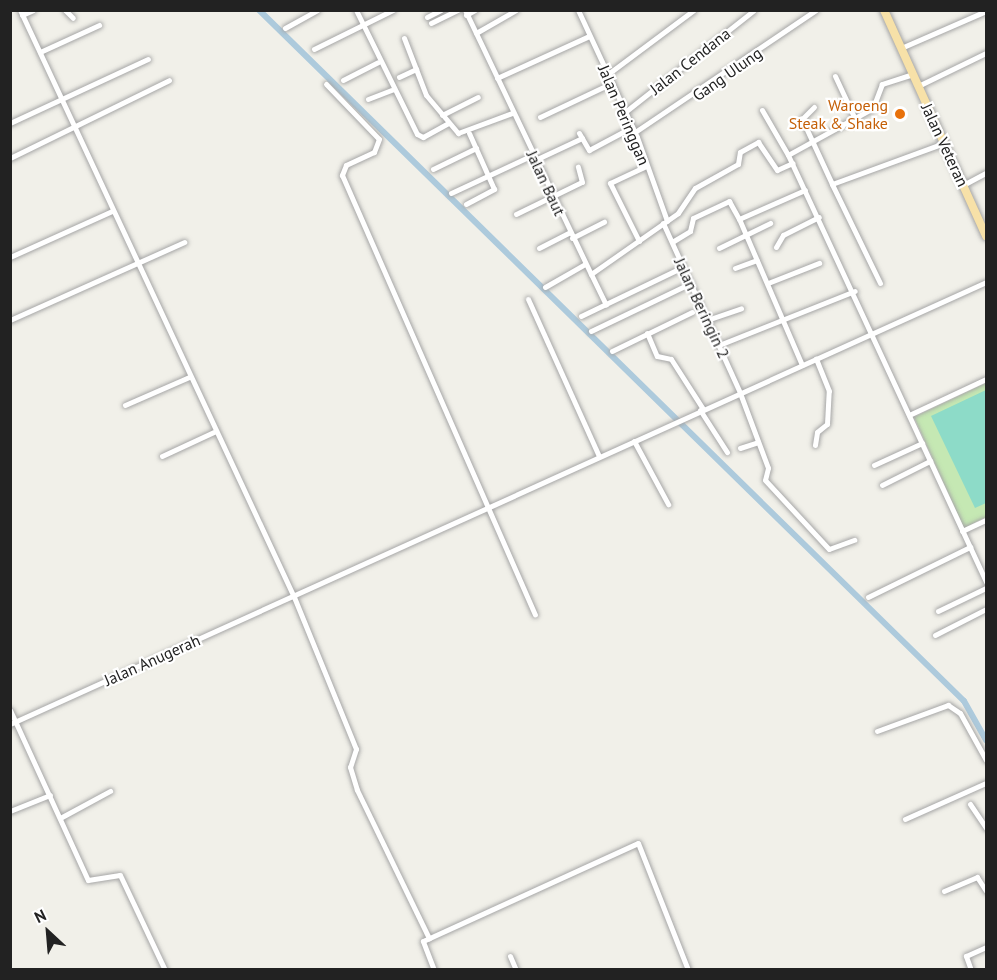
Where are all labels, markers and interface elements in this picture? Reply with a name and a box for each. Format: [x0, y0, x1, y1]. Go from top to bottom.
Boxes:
street label: Jalan Cendana [646, 24, 734, 98]
street label: Gang Ulung [689, 43, 765, 105]
street label: Jalan Peringgan [594, 62, 654, 168]
place label: Waroeng Steak & Shake [788, 95, 888, 133]
street label: Jalan Veteran [917, 100, 973, 190]
marker: Waroeng Steak & Shake [893, 107, 907, 121]
street label: Jalan Baut [523, 147, 569, 219]
street label: Jalan Beringin 2 [670, 255, 734, 361]
street label: Jalan Anugerah [101, 630, 203, 690]
north arrow [18, 902, 78, 962]
text: N [31, 905, 49, 927]

